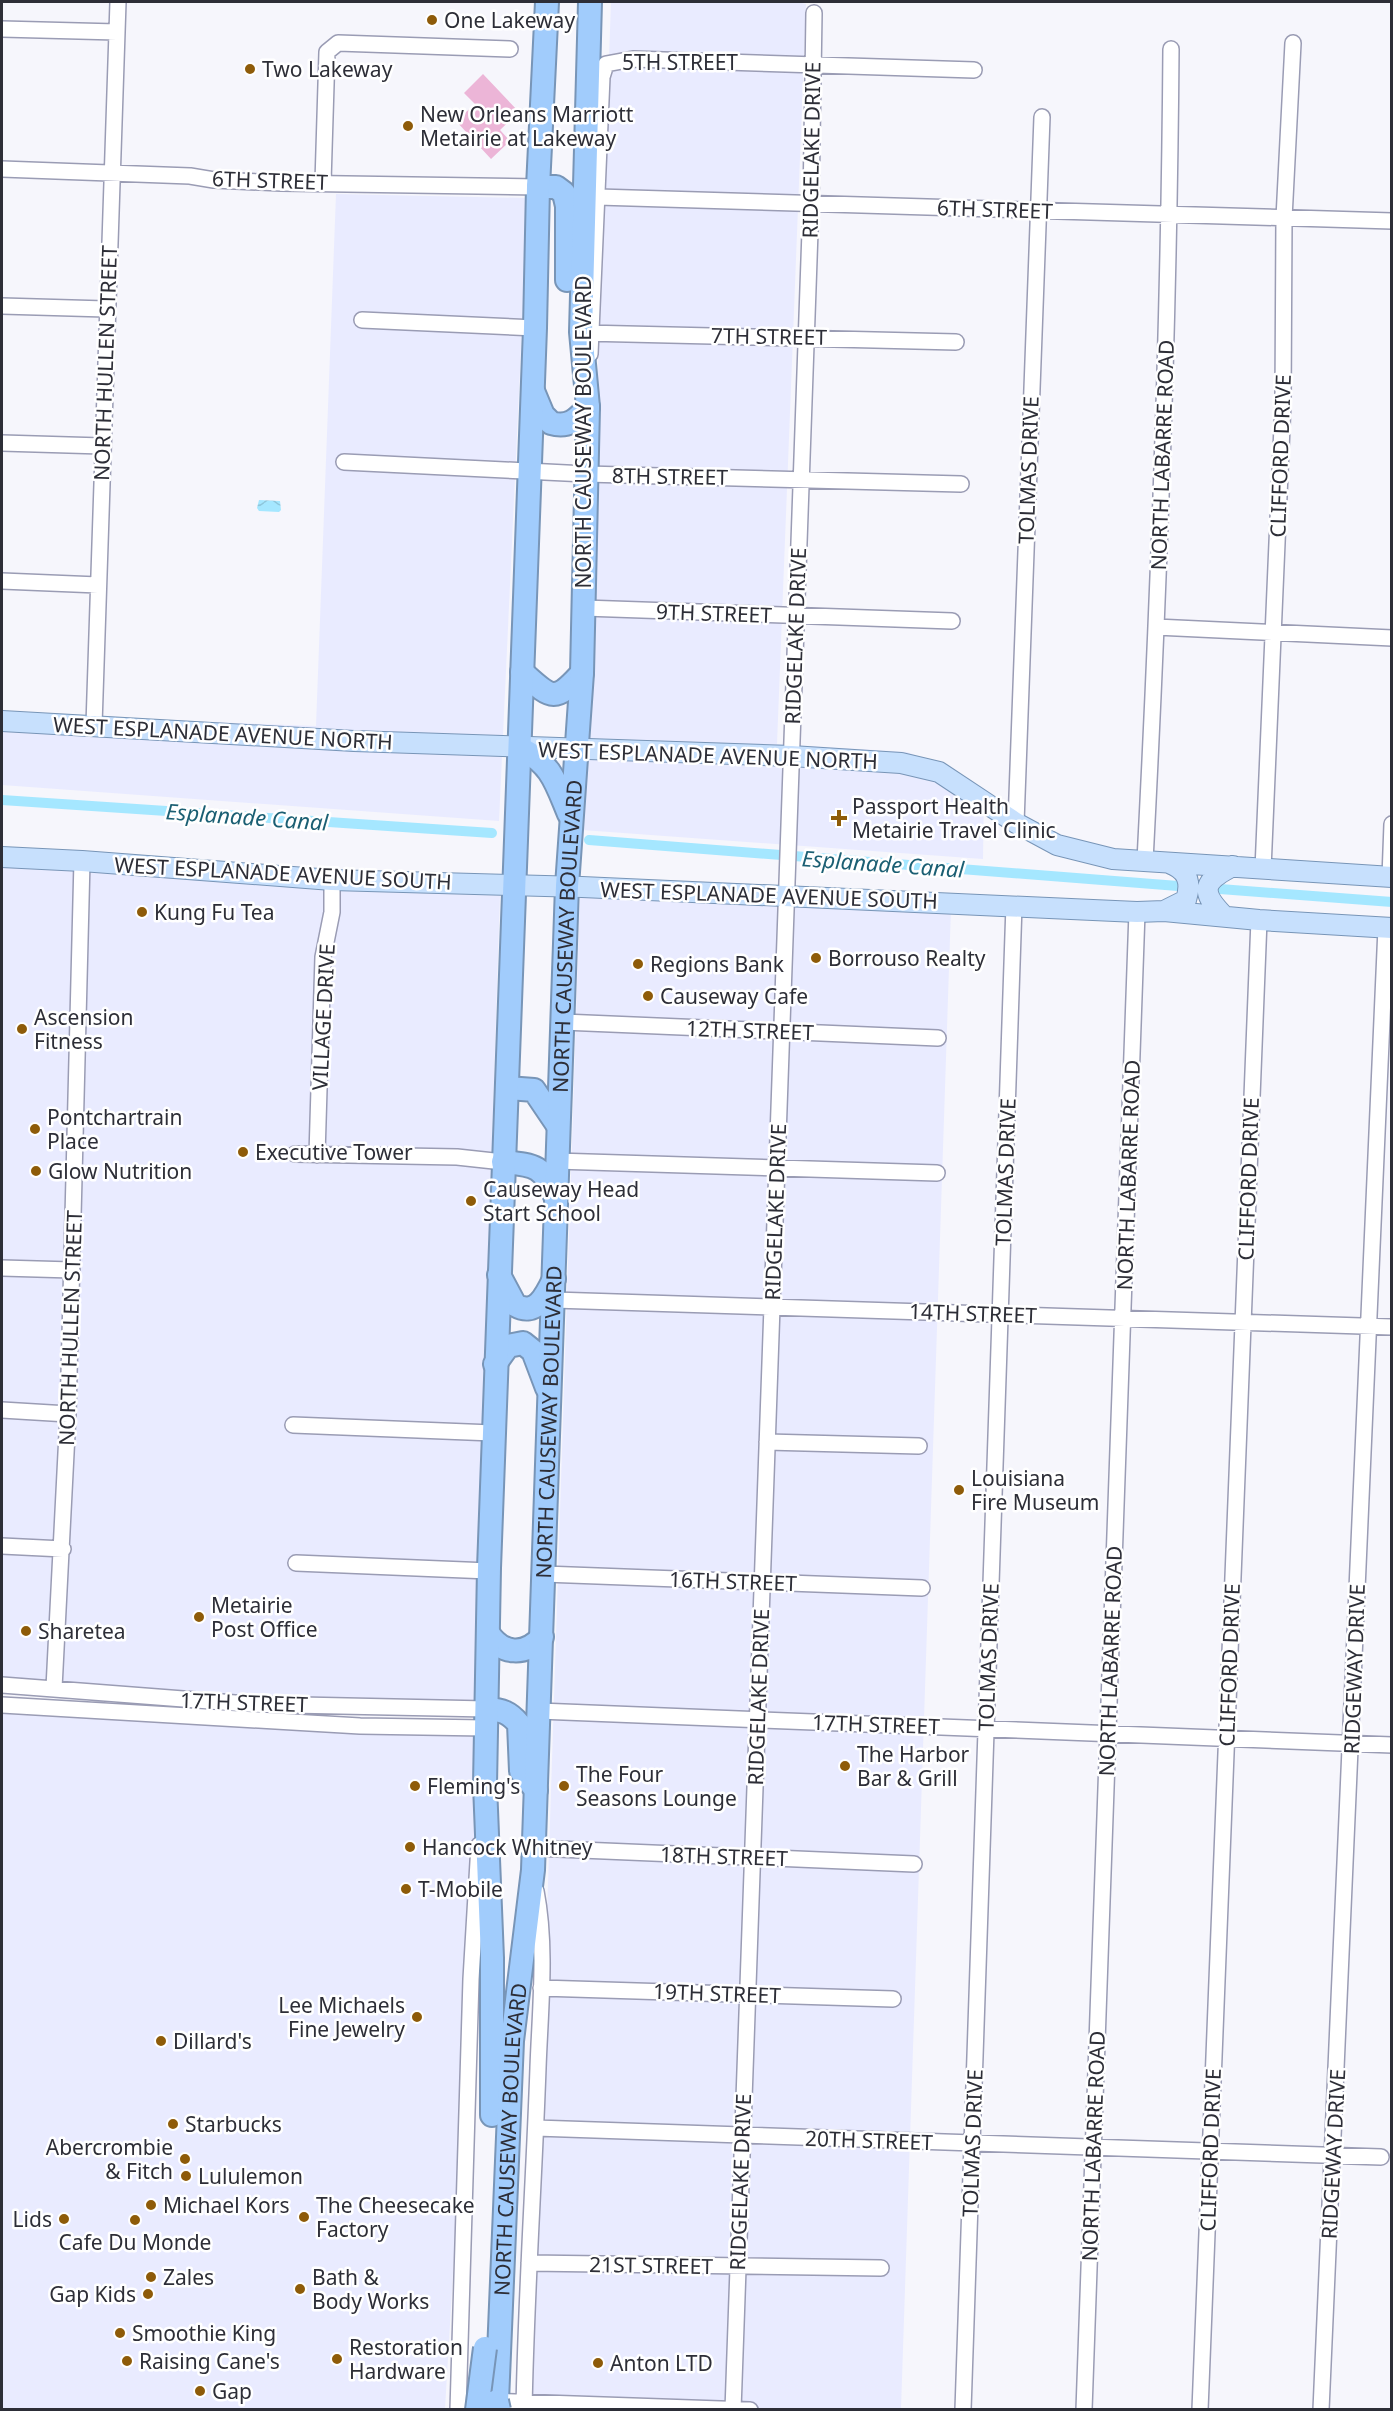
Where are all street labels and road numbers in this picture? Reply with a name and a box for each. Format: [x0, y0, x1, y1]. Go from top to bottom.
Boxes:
street label: 5TH STREET [622, 48, 738, 76]
street label: RIDGELAKE DRIVE [795, 61, 827, 239]
street label: 6TH STREET [212, 164, 329, 196]
street label: 6TH STREET [937, 193, 1054, 225]
street label: NORTH HULLEN STREET [87, 245, 123, 481]
street label: NORTH CAUSEWAY BOULEVARD [569, 275, 597, 589]
street label: 7TH STREET [711, 321, 828, 351]
street label: NORTH LABARRE ROAD [1144, 339, 1180, 571]
street label: CLIFFORD DRIVE [1263, 374, 1297, 538]
street label: TOLMAS DRIVE [1011, 396, 1045, 544]
street label: 8TH STREET [612, 461, 729, 491]
street label: RIDGELAKE DRIVE [778, 547, 812, 725]
street label: 9TH STREET [656, 597, 773, 629]
street label: WEST ESPLANADE AVENUE NORTH [52, 710, 394, 756]
street label: WEST ESPLANADE AVENUE NORTH [538, 735, 878, 775]
street label: NORTH CAUSEWAY BOULEVARD [546, 779, 588, 1093]
street label: WEST ESPLANADE AVENUE SOUTH [114, 850, 452, 896]
street label: WEST ESPLANADE AVENUE SOUTH [600, 875, 938, 915]
street label: VILLAGE DRIVE [305, 943, 341, 1091]
street label: 12TH STREET [686, 1014, 815, 1046]
street label: NORTH LABARRE ROAD [1110, 1059, 1146, 1291]
street label: CLIFFORD DRIVE [1231, 1097, 1265, 1261]
street label: TOLMAS DRIVE [988, 1098, 1022, 1246]
street label: RIDGELAKE DRIVE [758, 1123, 792, 1301]
street label: NORTH HULLEN STREET [52, 1210, 88, 1446]
street label: NORTH CAUSEWAY BOULEVARD [529, 1265, 568, 1579]
street label: 14TH STREET [909, 1297, 1038, 1329]
street label: NORTH LABARRE ROAD [1092, 1545, 1128, 1777]
street label: 16TH STREET [669, 1565, 798, 1597]
street label: TOLMAS DRIVE [971, 1583, 1005, 1731]
street label: CLIFFORD DRIVE [1212, 1583, 1246, 1747]
street label: RIDGEWAY DRIVE [1337, 1583, 1371, 1755]
street label: RIDGELAKE DRIVE [741, 1608, 775, 1786]
street label: 17TH STREET [180, 1686, 309, 1718]
street label: 17TH STREET [812, 1708, 941, 1740]
street label: 18TH STREET [660, 1840, 789, 1872]
street label: 19TH STREET [653, 1977, 782, 2009]
street label: NORTH CAUSEWAY BOULEVARD [487, 1981, 533, 2296]
street label: NORTH LABARRE ROAD [1075, 2030, 1111, 2262]
street label: CLIFFORD DRIVE [1193, 2068, 1227, 2232]
street label: RIDGEWAY DRIVE [1315, 2068, 1351, 2240]
street label: TOLMAS DRIVE [955, 2069, 989, 2217]
street label: RIDGELAKE DRIVE [723, 2093, 757, 2271]
street label: 20TH STREET [805, 2124, 934, 2156]
street label: 21ST STREET [589, 2250, 714, 2280]

